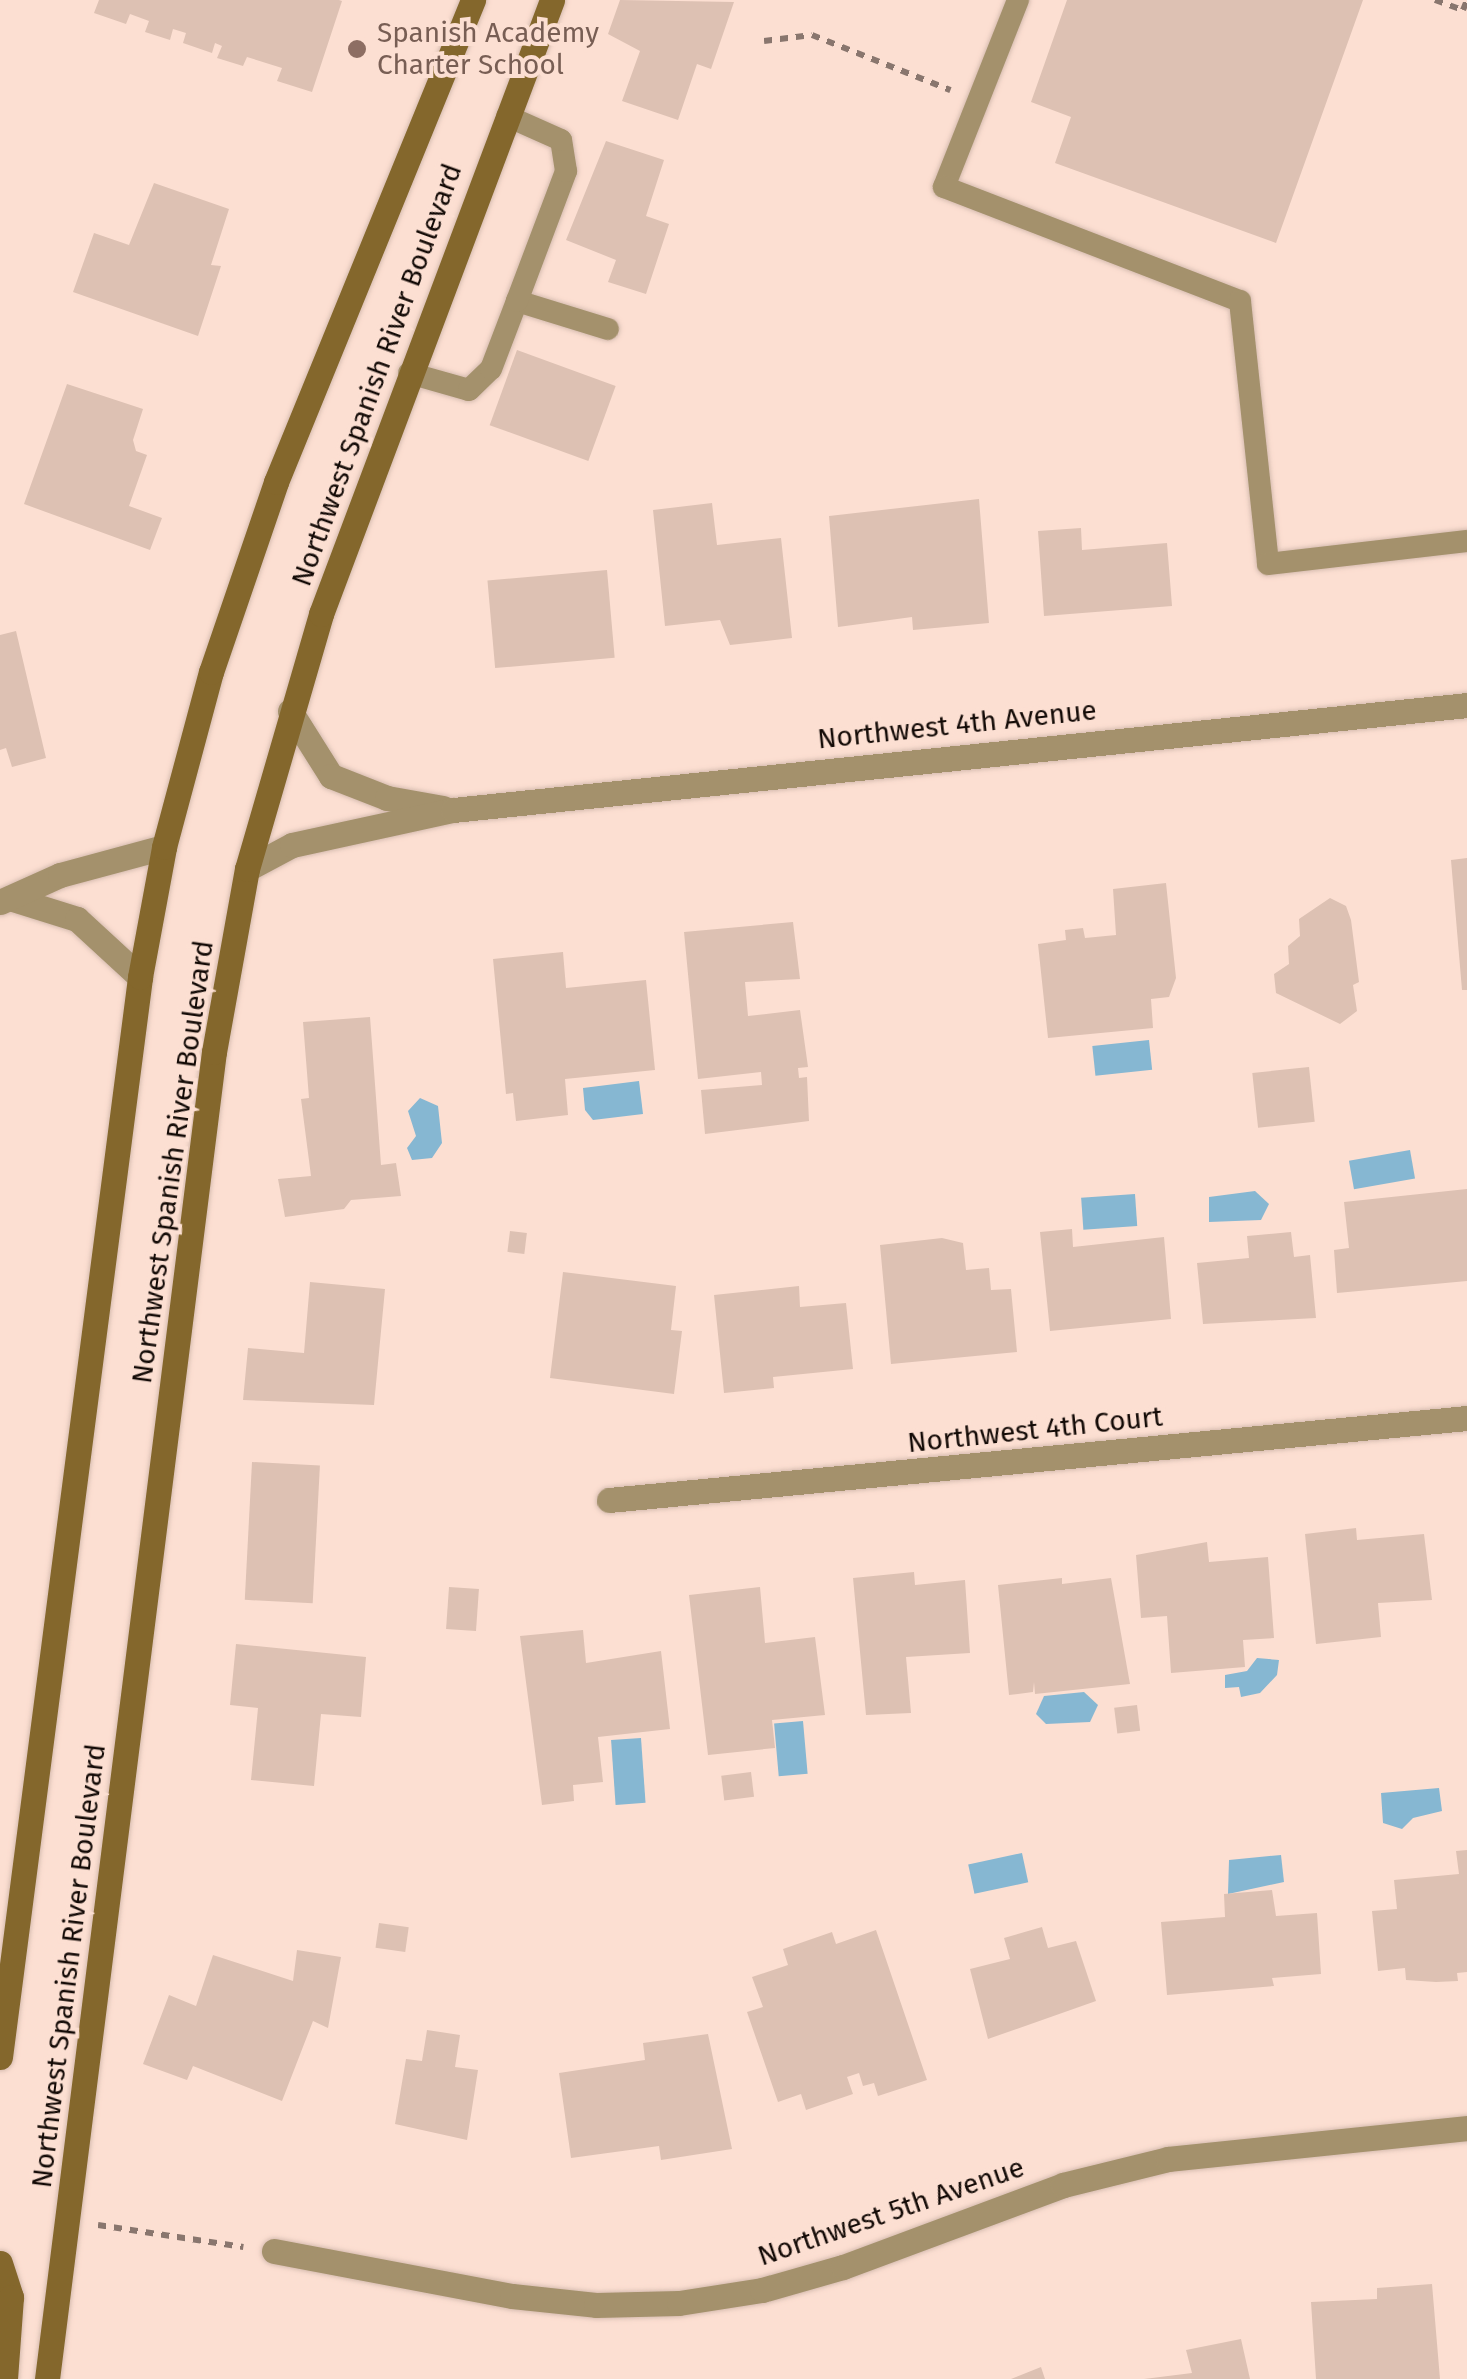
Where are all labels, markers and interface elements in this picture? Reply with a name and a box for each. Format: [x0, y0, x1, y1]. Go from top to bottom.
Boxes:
place label: Spanish Academy Charter School [377, 16, 599, 82]
marker: Spanish Academy Charter School [346, 38, 368, 60]
street label: Northwest Spanish River Boulevard [285, 159, 469, 591]
street label: Northwest 4th Avenue [816, 694, 1098, 756]
street label: Northwest Spanish River Boulevard [125, 938, 221, 1386]
street label: Northwest 4th Court [906, 1400, 1164, 1460]
street label: Northwest Spanish River Boulevard [25, 1742, 113, 2190]
street label: Northwest 5th Avenue [753, 2151, 1029, 2273]

